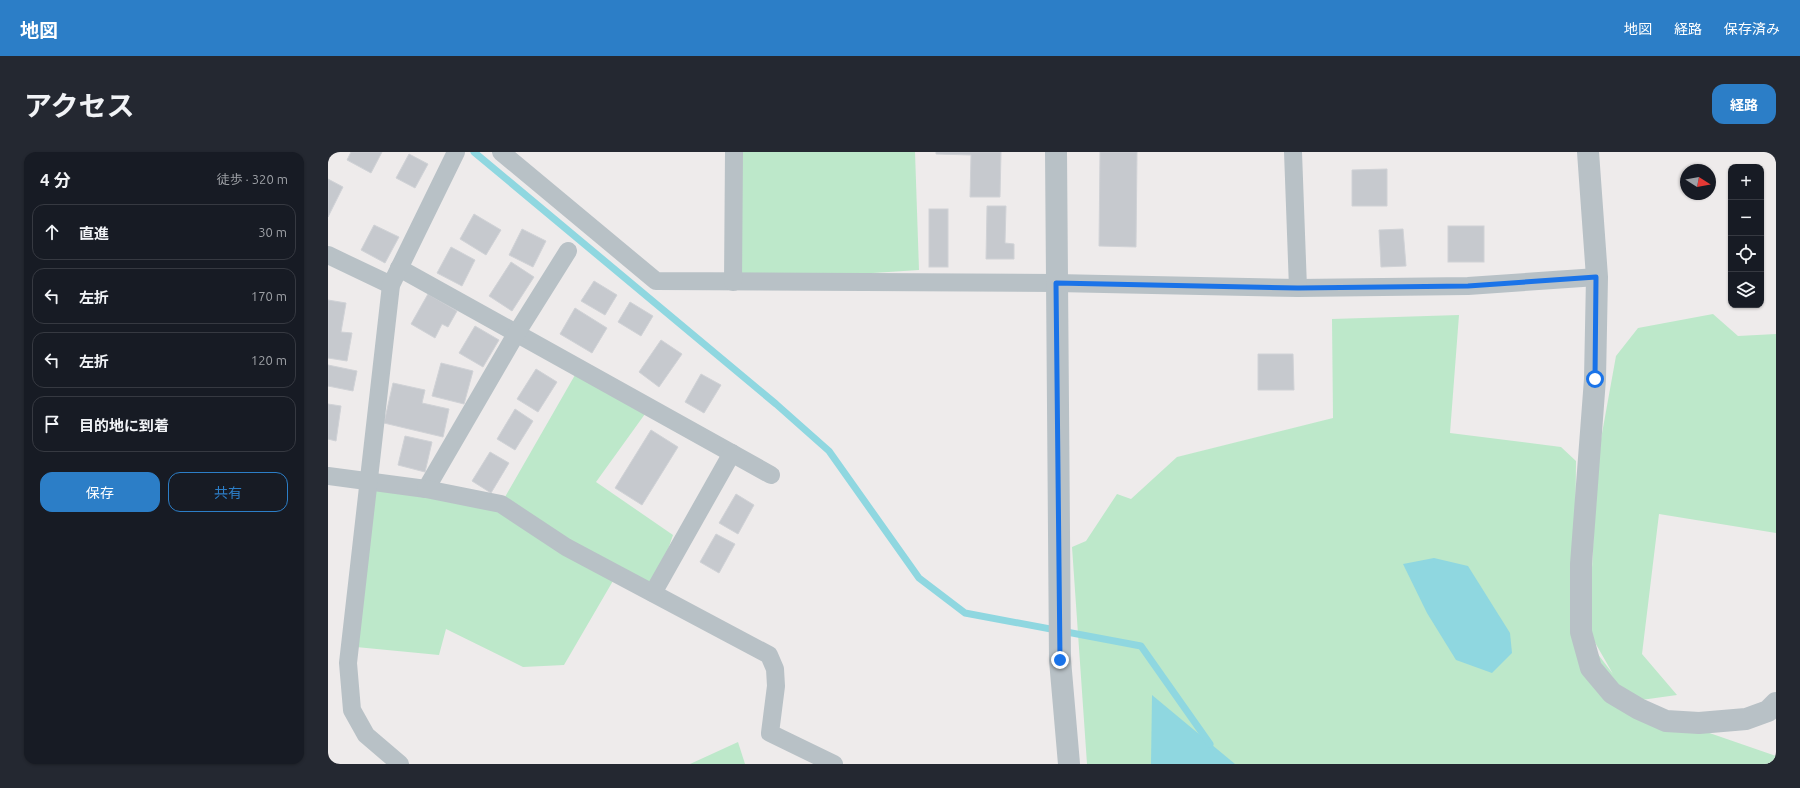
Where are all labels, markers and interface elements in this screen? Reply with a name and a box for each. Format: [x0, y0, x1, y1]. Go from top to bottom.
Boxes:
text: 地図 [20, 19, 58, 41]
text: 地図 [1624, 21, 1652, 37]
text: 経路 [1674, 21, 1702, 37]
text: 保存済み [1724, 21, 1780, 37]
button: 経路 [1712, 84, 1776, 124]
text: アクセス [24, 90, 135, 121]
north arrow [1680, 164, 1716, 200]
map controls [1728, 164, 1764, 308]
button: + [1728, 164, 1764, 200]
text: 4 分 [40, 170, 71, 189]
text: 徒歩 · 320 m [217, 172, 288, 186]
button: − [1728, 200, 1764, 236]
icon: ahead [41, 221, 63, 243]
text: 直進 [79, 225, 109, 242]
text: 30 m [258, 225, 287, 239]
button: locate [1728, 236, 1764, 272]
button: layers [1728, 272, 1764, 308]
icon: left [41, 285, 63, 307]
text: 左折 [79, 289, 109, 306]
text: 170 m [251, 289, 287, 303]
icon: left [41, 349, 63, 371]
text: 左折 [79, 353, 109, 370]
text: 120 m [251, 353, 287, 367]
route start [1586, 370, 1604, 388]
icon: arrive [41, 413, 63, 435]
text: 目的地に到着 [79, 417, 169, 434]
button: 保存 [40, 472, 160, 512]
button: 共有 [168, 472, 288, 512]
route end [1051, 651, 1069, 669]

